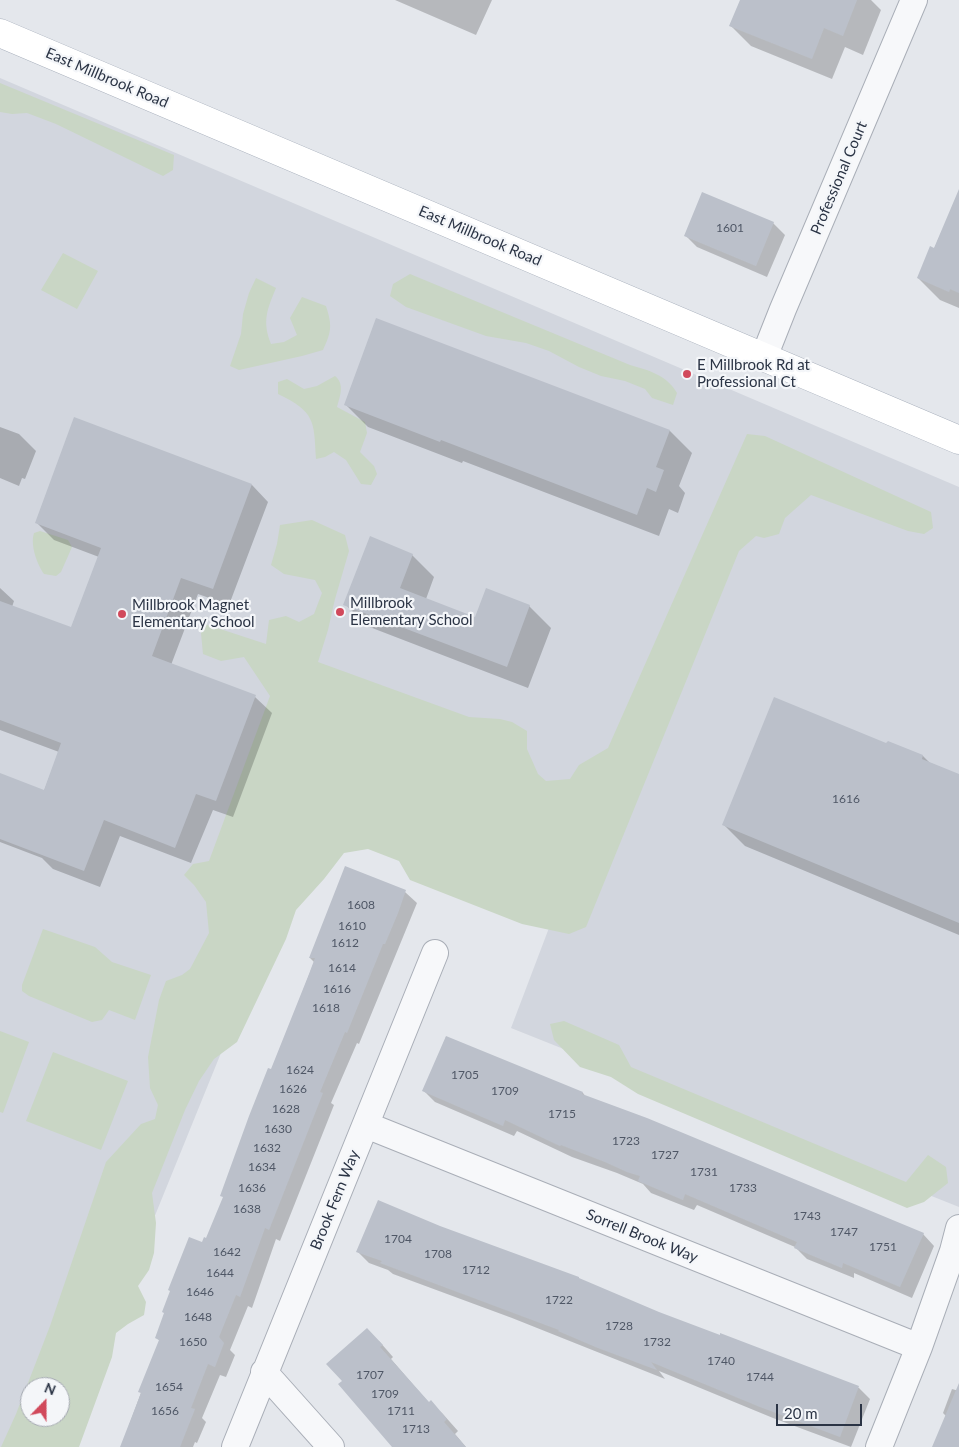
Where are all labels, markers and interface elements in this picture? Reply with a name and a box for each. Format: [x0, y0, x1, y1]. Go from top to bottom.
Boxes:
street label: East Millbrook Road [43, 44, 171, 112]
street label: Professional Court [807, 119, 871, 237]
street label: East Millbrook Road [416, 202, 544, 270]
house number: 1601 [716, 221, 744, 235]
place label: E Millbrook Rd at Professional Ct [697, 356, 810, 391]
marker: E Millbrook Rd at Professional Ct [681, 368, 693, 380]
place label: Millbrook Elementary School [350, 594, 473, 629]
place label: Millbrook Magnet Elementary School [132, 596, 255, 631]
marker: Millbrook Elementary School [334, 606, 346, 618]
marker: Millbrook Magnet Elementary School [116, 608, 128, 620]
house number: 1616 [832, 792, 860, 806]
house number: 1608 [347, 898, 375, 912]
house number: 1610 [338, 919, 366, 933]
house number: 1612 [331, 936, 359, 950]
house number: 1614 [328, 961, 356, 975]
house number: 1616 [323, 982, 351, 996]
house number: 1618 [312, 1001, 340, 1015]
house number: 1624 [286, 1063, 314, 1077]
house number: 1705 [451, 1068, 479, 1082]
house number: 1626 [279, 1082, 307, 1096]
house number: 1709 [491, 1084, 519, 1098]
house number: 1628 [272, 1102, 300, 1116]
house number: 1715 [548, 1107, 576, 1121]
house number: 1630 [264, 1122, 292, 1136]
house number: 1723 [612, 1134, 640, 1148]
house number: 1632 [253, 1141, 281, 1155]
street label: Brook Fern Way [307, 1147, 363, 1253]
house number: 1727 [651, 1148, 679, 1162]
house number: 1634 [248, 1160, 276, 1174]
house number: 1731 [690, 1165, 718, 1179]
house number: 1636 [238, 1181, 266, 1195]
house number: 1733 [729, 1181, 757, 1195]
house number: 1638 [233, 1202, 261, 1216]
street label: Sorrell Brook Way [584, 1205, 700, 1267]
house number: 1743 [793, 1209, 821, 1223]
house number: 1747 [830, 1225, 858, 1239]
house number: 1704 [384, 1232, 412, 1246]
house number: 1751 [869, 1240, 897, 1254]
house number: 1642 [213, 1245, 241, 1259]
house number: 1708 [424, 1247, 452, 1261]
house number: 1712 [462, 1263, 490, 1277]
house number: 1644 [206, 1266, 234, 1280]
house number: 1646 [186, 1285, 214, 1299]
house number: 1722 [545, 1293, 573, 1307]
house number: 1648 [184, 1310, 212, 1324]
house number: 1728 [605, 1319, 633, 1333]
house number: 1650 [179, 1335, 207, 1349]
house number: 1732 [643, 1335, 671, 1349]
house number: 1740 [707, 1354, 735, 1368]
house number: 1707 [356, 1368, 384, 1382]
house number: 1744 [746, 1370, 774, 1384]
north arrow [20, 1377, 70, 1427]
text: N [42, 1379, 59, 1398]
house number: 1654 [155, 1380, 183, 1394]
house number: 1709 [371, 1387, 399, 1401]
scale bar [779, 1394, 865, 1426]
house number: 1656 [151, 1404, 179, 1418]
house number: 1711 [387, 1404, 415, 1418]
text: 20 m [784, 1404, 818, 1422]
house number: 1713 [402, 1422, 430, 1436]

